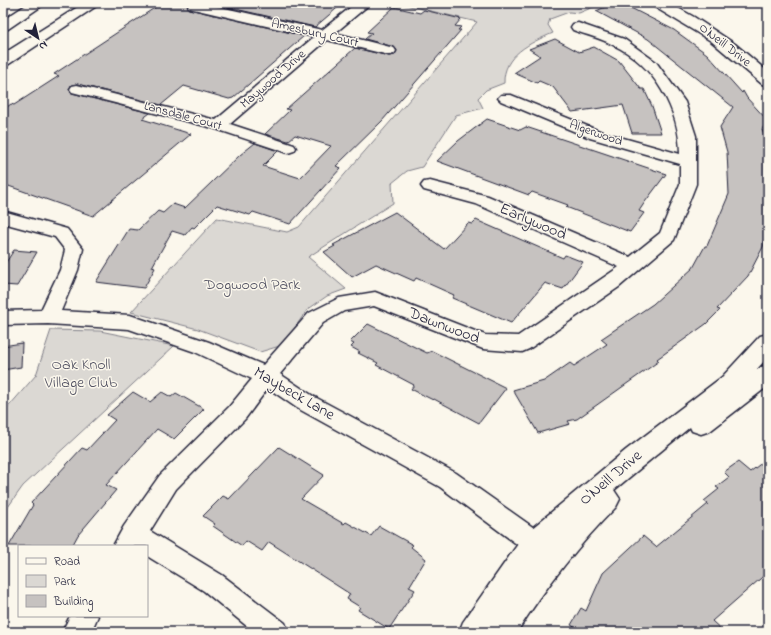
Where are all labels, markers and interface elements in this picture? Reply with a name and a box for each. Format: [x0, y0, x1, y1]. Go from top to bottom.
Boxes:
street label: Amesbury Court [269, 14, 361, 53]
north arrow [18, 18, 58, 58]
street label: O'Neill Drive [695, 19, 755, 72]
text: N [36, 37, 51, 54]
street label: Maywood Drive [236, 45, 311, 114]
street label: Lansdale Court [142, 96, 225, 136]
street label: Algerwood [567, 115, 626, 152]
street label: Earlywood [496, 197, 570, 247]
park label: Dogwood Park [203, 273, 301, 297]
street label: Dawnwood [404, 301, 483, 351]
park label: Oak Knoll Village Club [44, 353, 118, 395]
street label: Maybeck Lane [249, 361, 340, 427]
street label: O'Neill Drive [574, 444, 648, 512]
legend [18, 545, 148, 617]
text: Road [54, 553, 80, 571]
text: Park [54, 573, 76, 591]
text: Building [53, 593, 93, 612]

